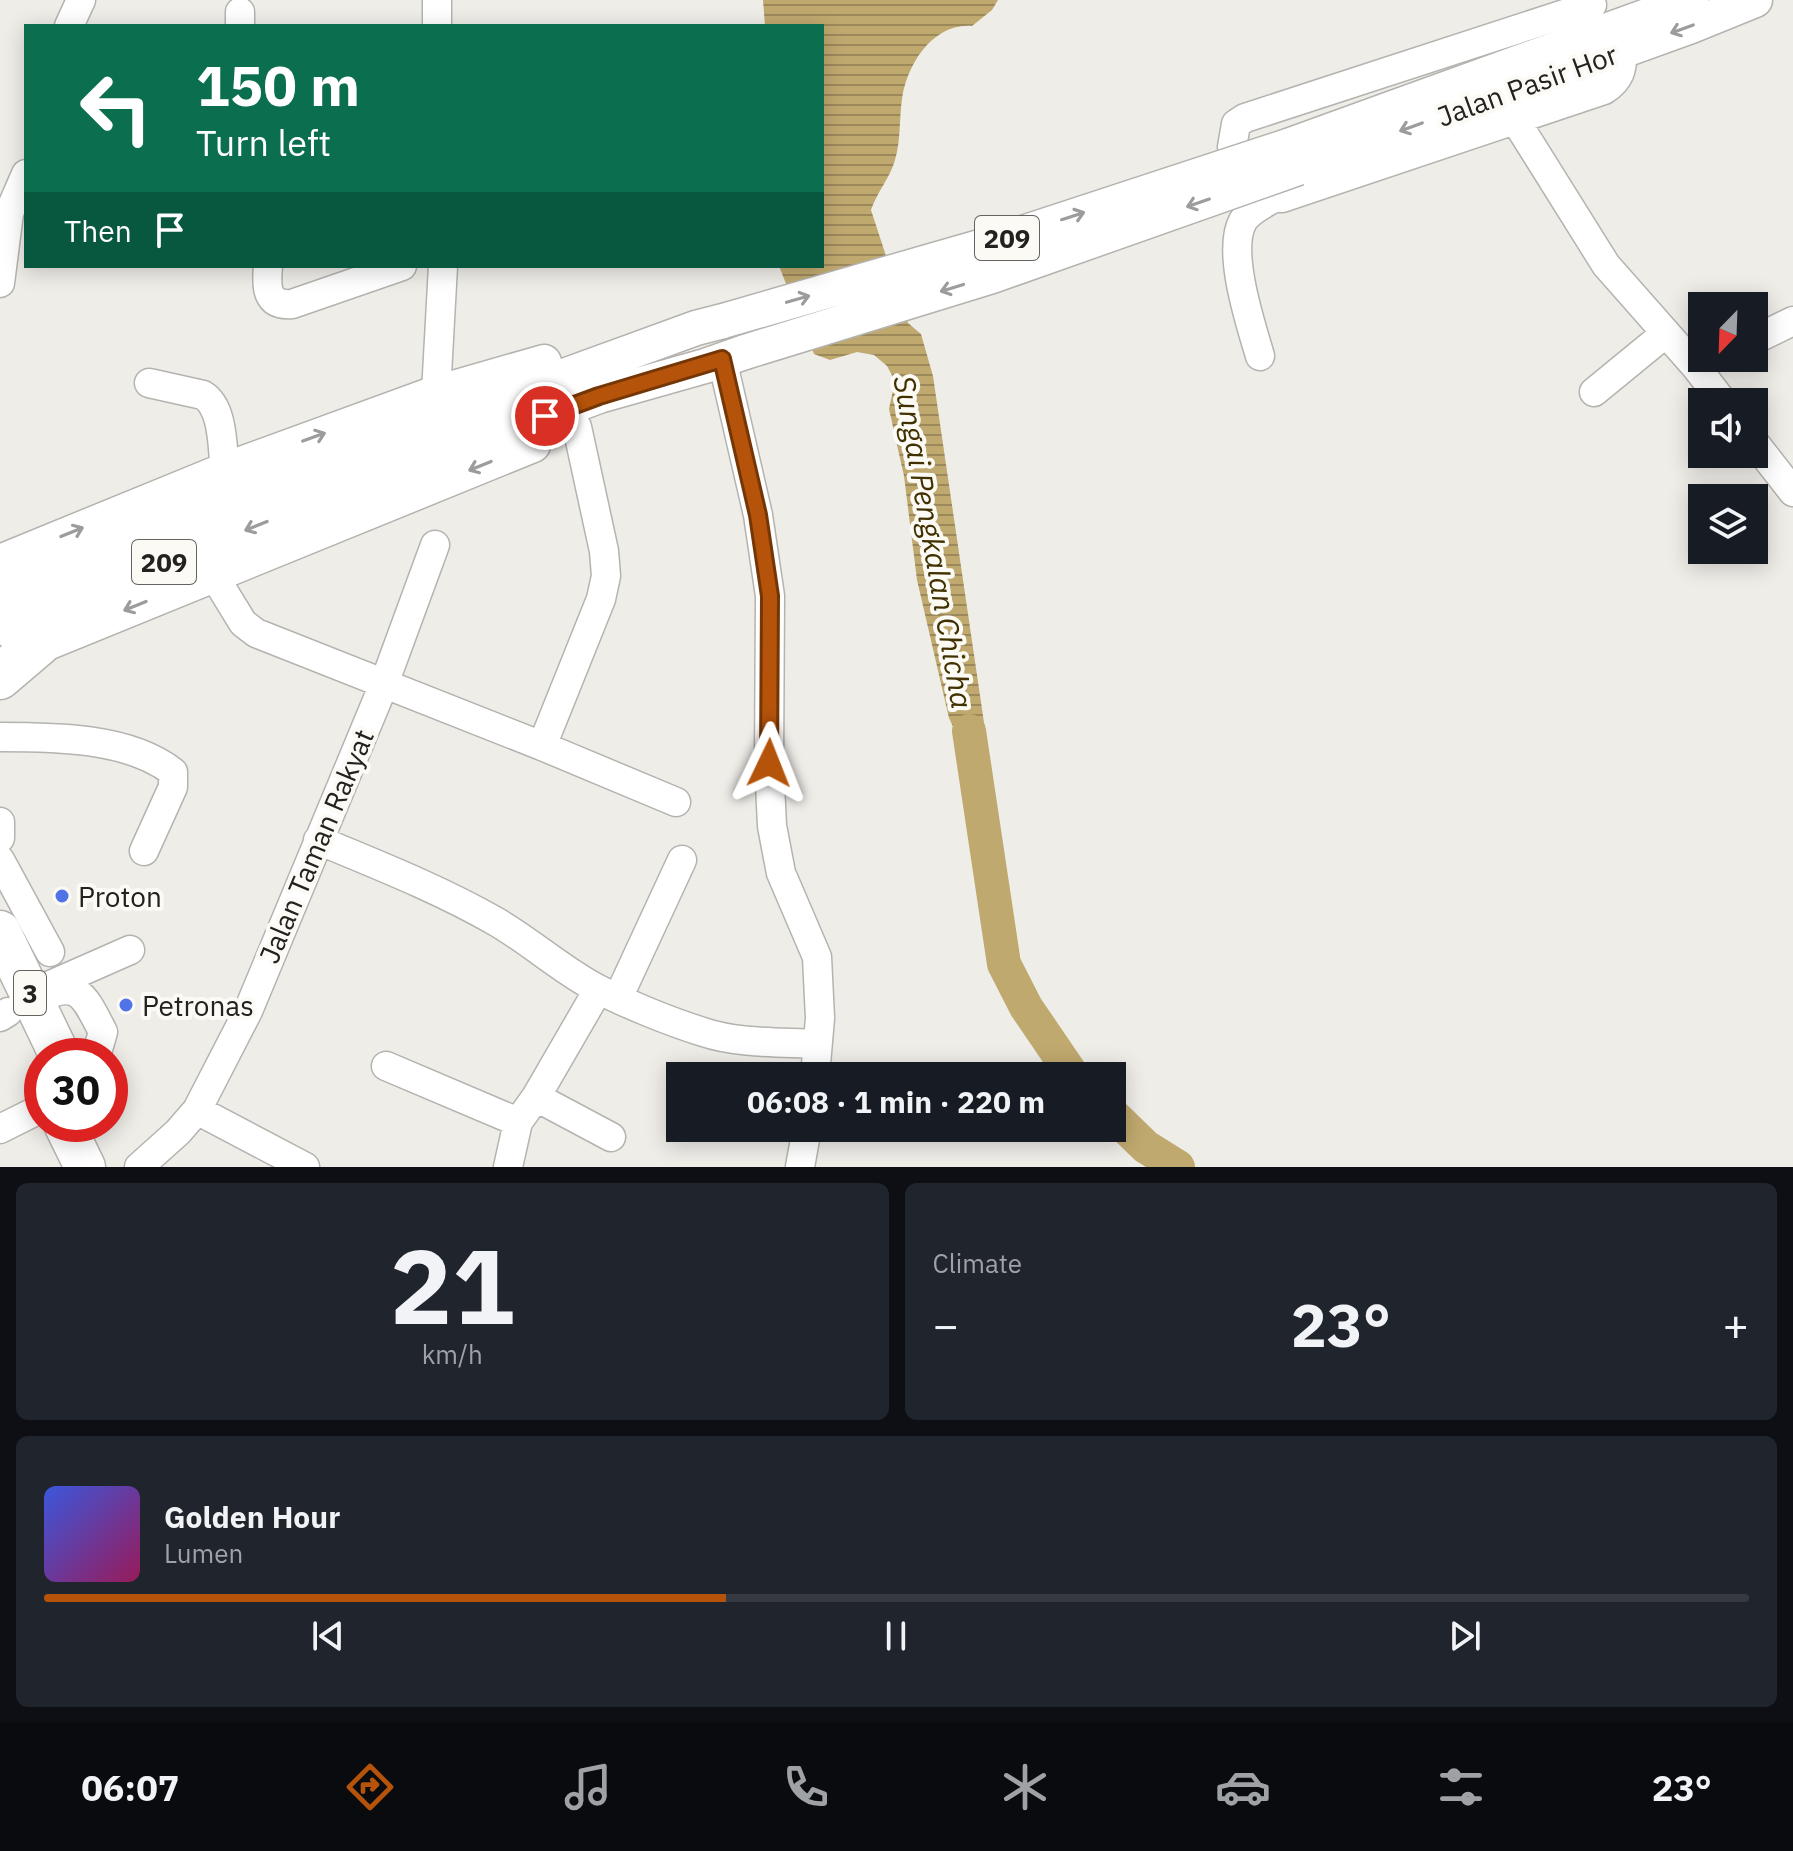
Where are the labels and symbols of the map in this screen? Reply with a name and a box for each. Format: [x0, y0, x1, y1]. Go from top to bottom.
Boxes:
one-way arrow [1670, 23, 1695, 37]
street label: Jalan Pasir Hor [1432, 35, 1622, 135]
one-way arrow [1400, 121, 1424, 135]
one-way arrow [1186, 197, 1211, 212]
one-way arrow [1060, 208, 1086, 223]
road number: 209 [975, 216, 1039, 260]
one-way arrow [940, 281, 966, 296]
one-way arrow [784, 291, 810, 306]
north arrow [1688, 292, 1768, 372]
water label: Sungai Pengkalan Chicha [885, 372, 983, 712]
pin [511, 382, 579, 450]
one-way arrow [301, 429, 326, 444]
one-way arrow [468, 460, 493, 474]
one-way arrow [244, 520, 269, 534]
one-way arrow [59, 524, 84, 539]
road number: 209 [132, 540, 196, 584]
one-way arrow [123, 600, 148, 614]
position arrow [727, 721, 811, 805]
street label: Jalan Taman Rakyat [250, 723, 382, 969]
place label: Proton [78, 878, 162, 915]
marker: Proton [53, 887, 71, 905]
road number: 3 [14, 971, 46, 1015]
place label: Petronas [142, 987, 254, 1024]
marker: Petronas [117, 996, 135, 1014]
speed limit sign: 30 [24, 1038, 128, 1142]

